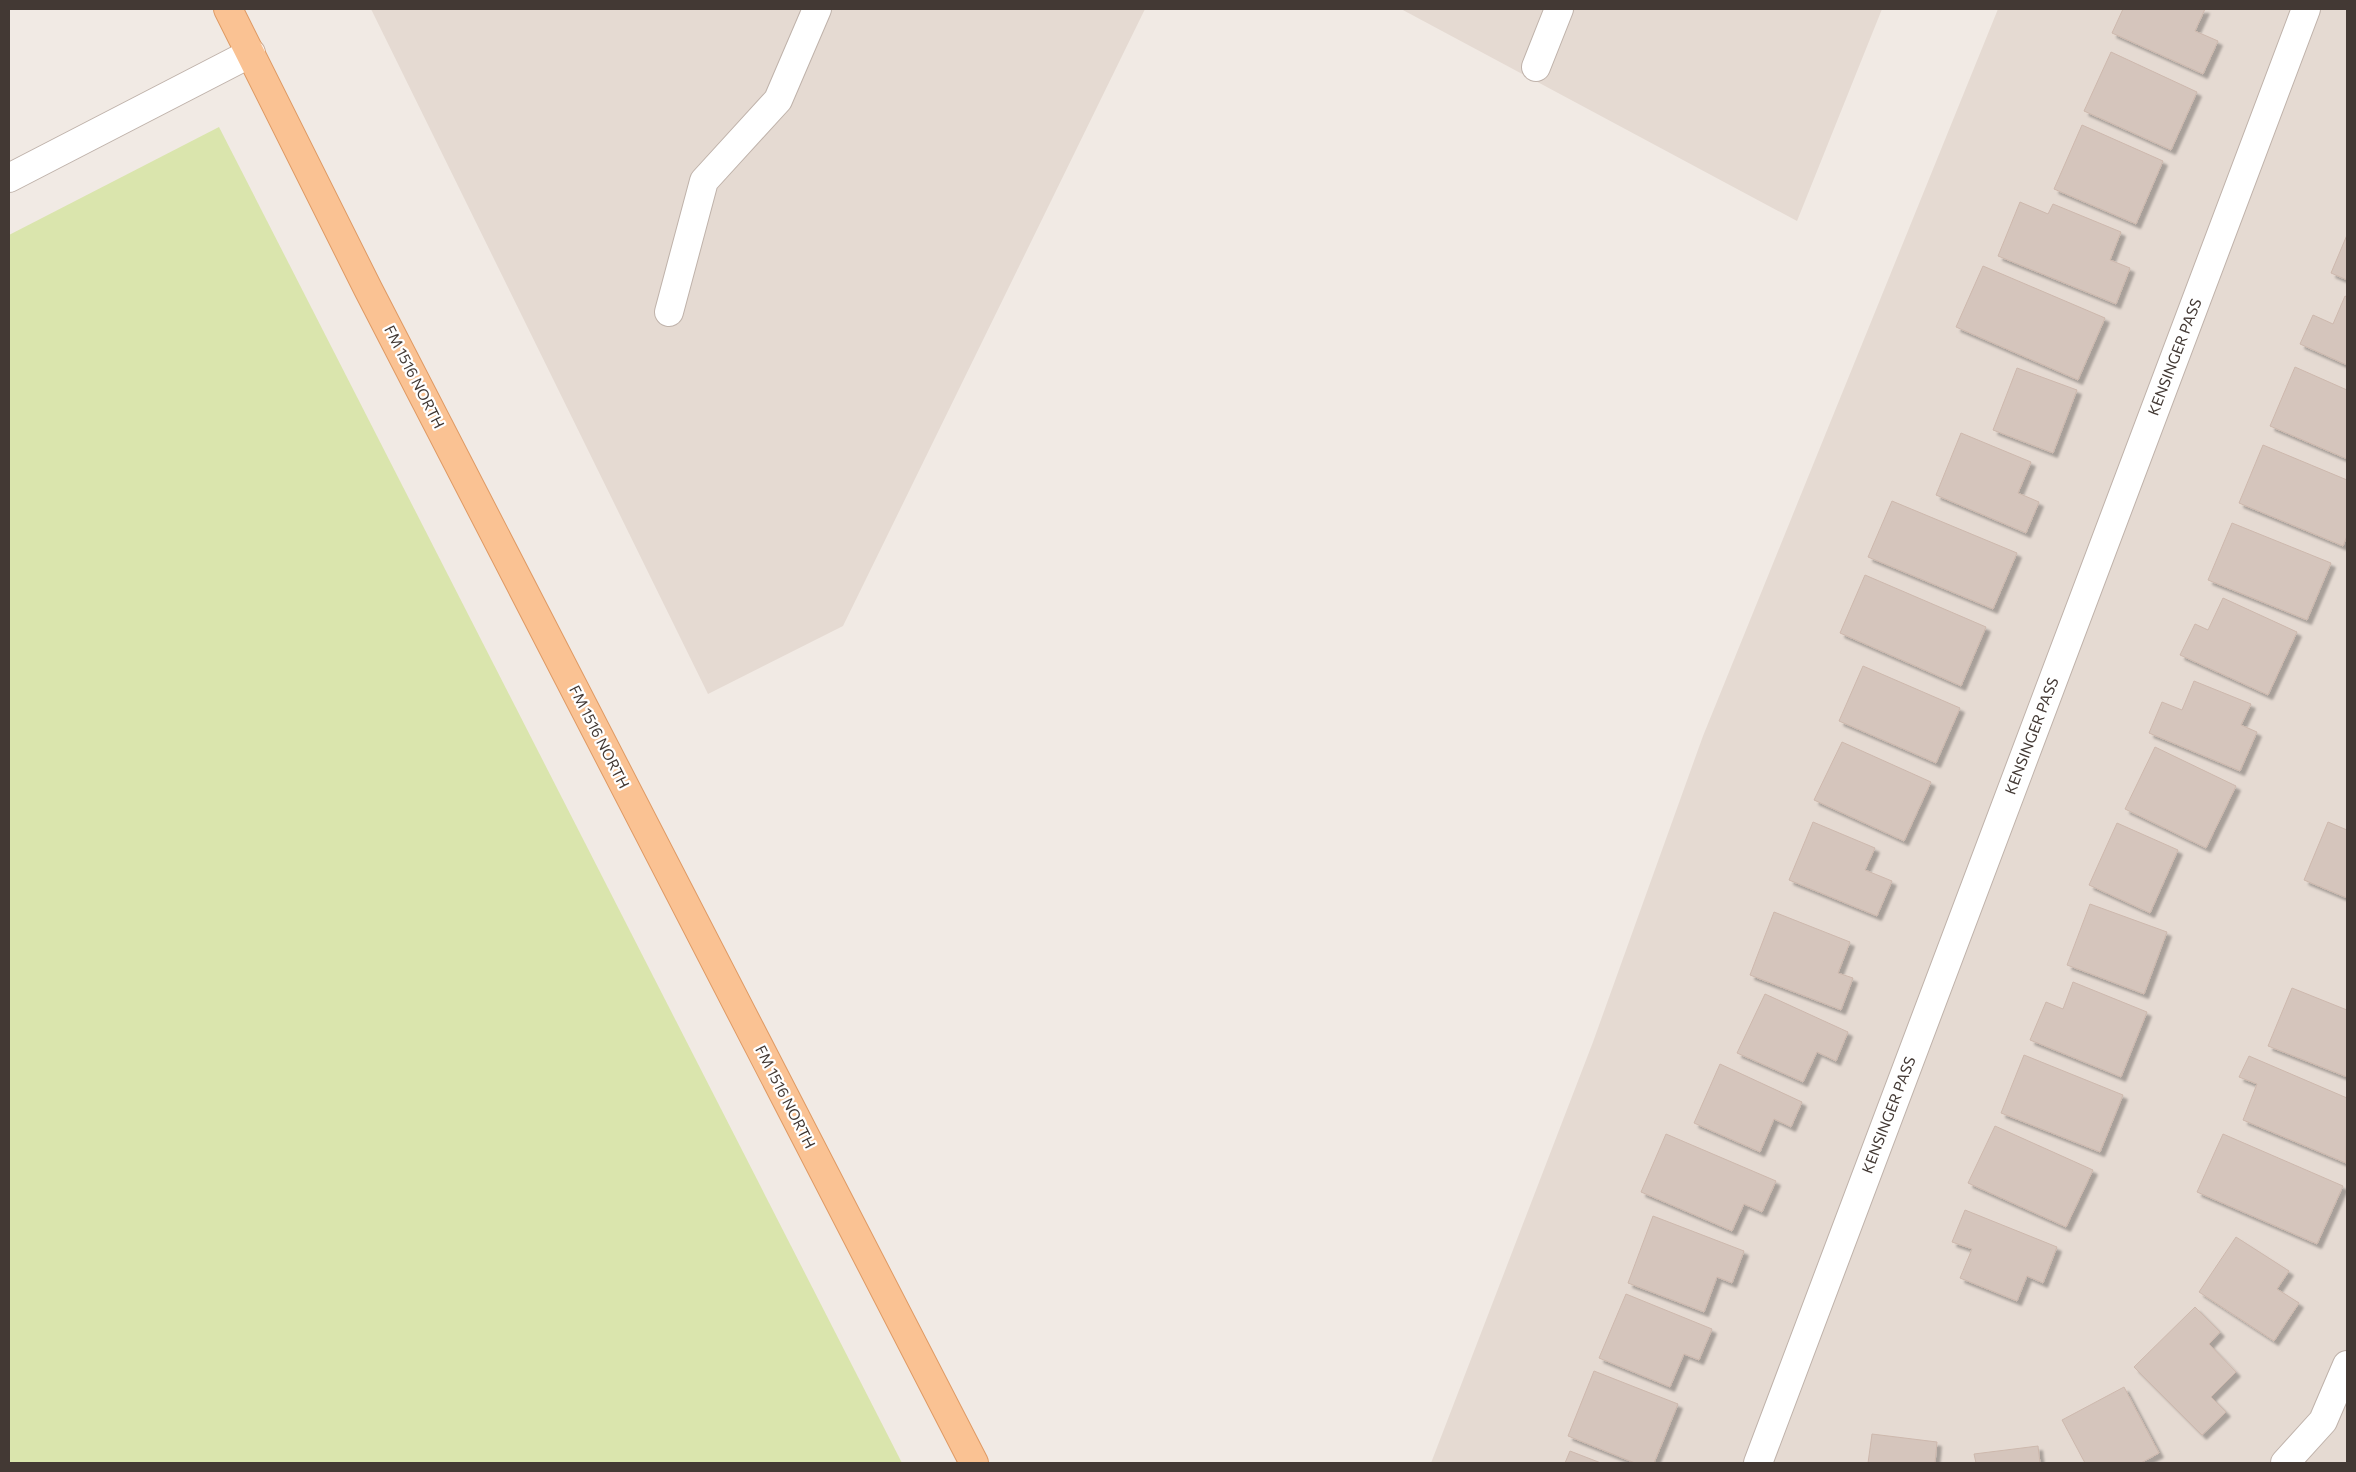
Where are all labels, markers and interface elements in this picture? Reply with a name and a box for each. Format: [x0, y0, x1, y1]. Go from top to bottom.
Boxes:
street label: KENSINGER PASS [2143, 295, 2205, 418]
street label: FM 1516 NORTH [381, 322, 449, 431]
street label: KENSINGER PASS [2000, 674, 2062, 797]
street label: FM 1516 NORTH [566, 682, 634, 791]
street label: FM 1516 NORTH [752, 1042, 820, 1151]
street label: KENSINGER PASS [1857, 1053, 1919, 1176]

